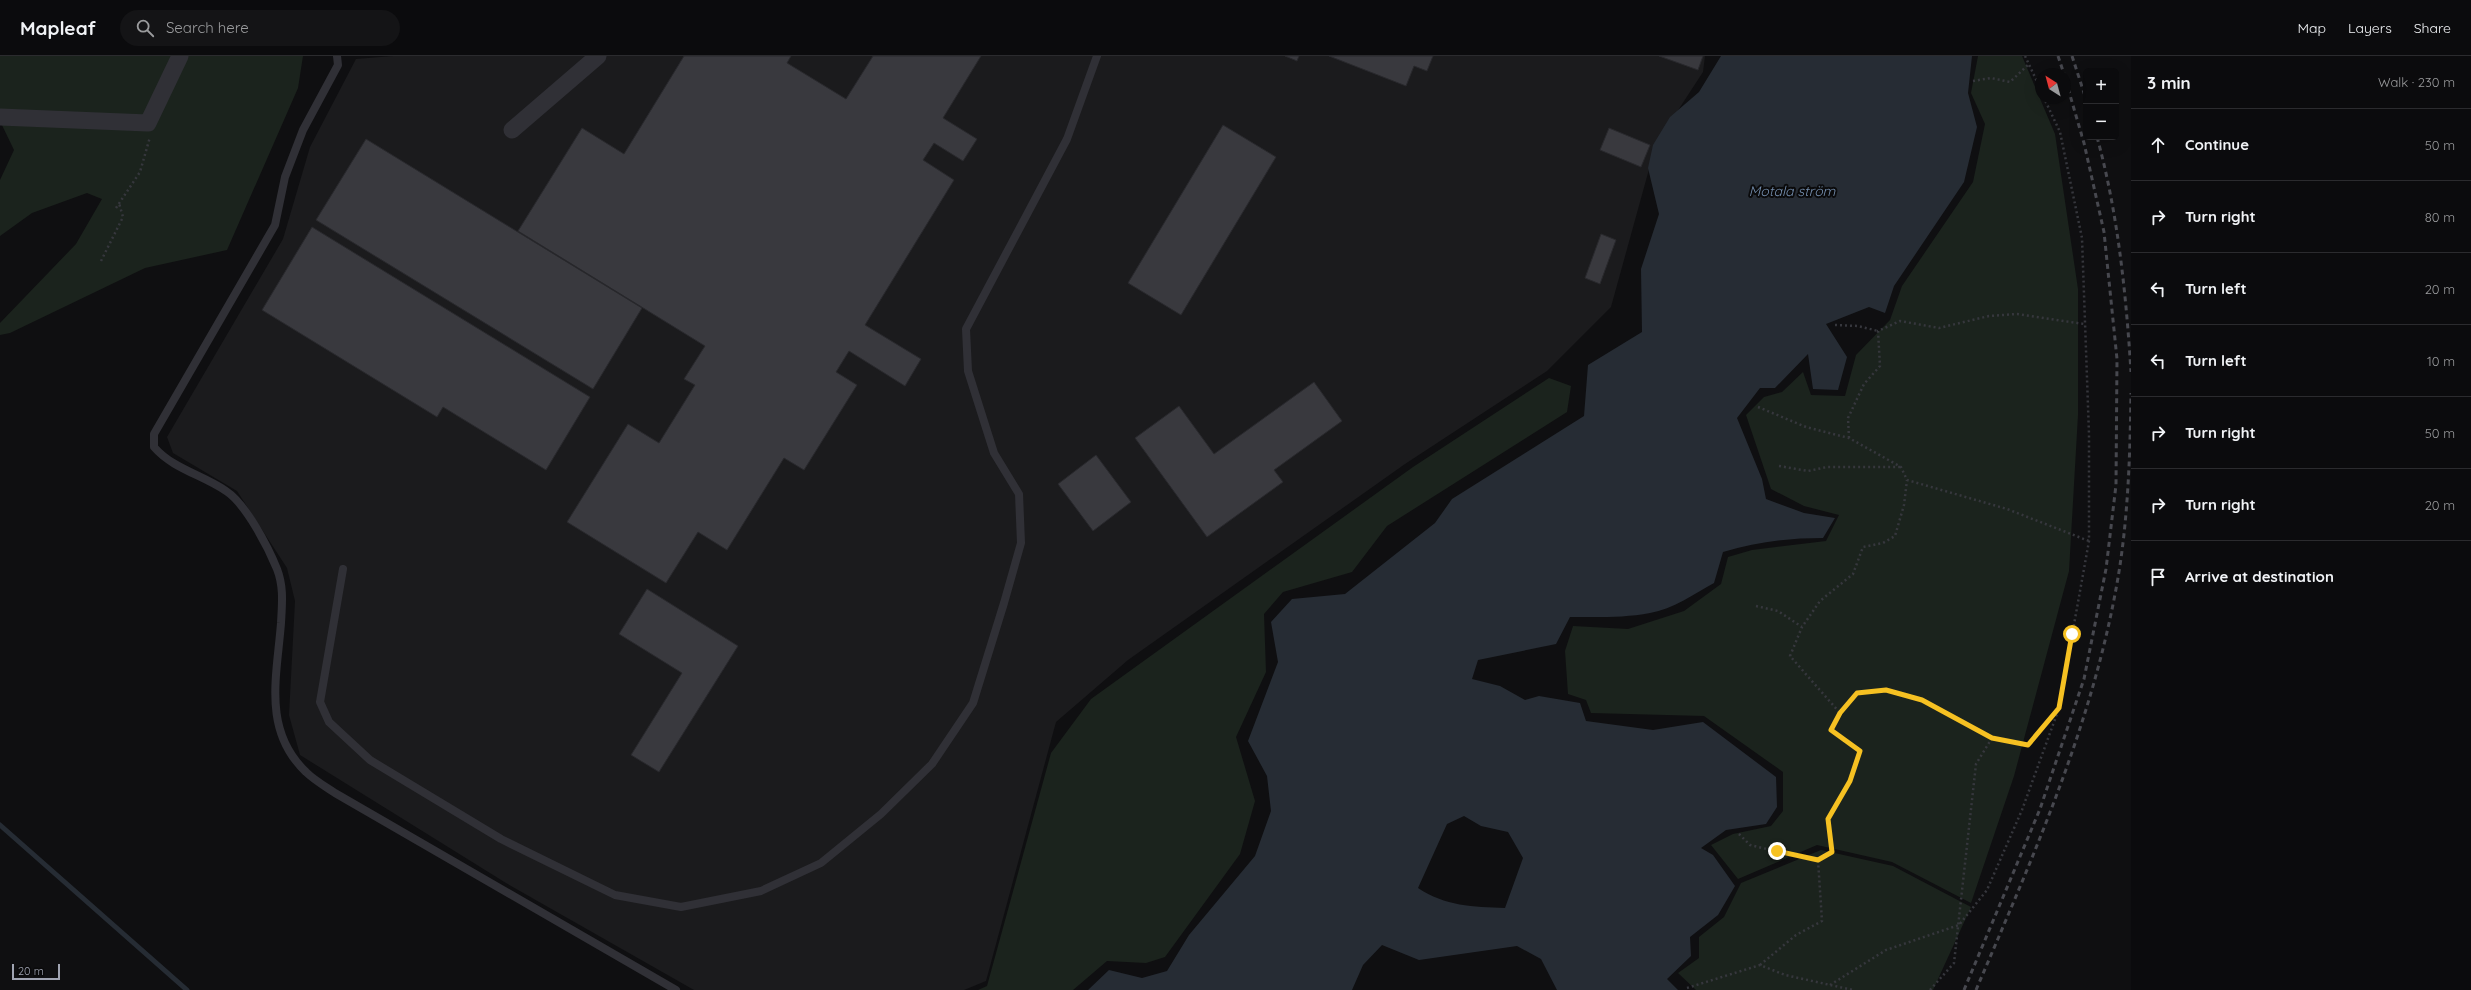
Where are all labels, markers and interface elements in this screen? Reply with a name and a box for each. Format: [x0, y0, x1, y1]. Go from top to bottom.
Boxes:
search box [120, 10, 400, 46]
text: Mapleaf [20, 16, 96, 40]
icon: search [134, 17, 156, 39]
text: Search here [166, 18, 249, 37]
text: Map [2297, 19, 2326, 37]
text: Layers [2348, 19, 2392, 37]
text: Share [2414, 19, 2451, 37]
north arrow [2035, 68, 2071, 104]
map controls [2083, 68, 2119, 140]
button: + [2083, 68, 2119, 104]
text: 3 min [2147, 72, 2191, 93]
text: Walk · 230 m [2378, 74, 2455, 90]
button: − [2083, 104, 2119, 140]
icon: ahead [2147, 134, 2169, 156]
text: Continue [2185, 135, 2249, 154]
text: 50 m [2425, 137, 2455, 153]
water label: Motala ström [1749, 182, 1836, 200]
icon: right [2147, 206, 2169, 228]
text: Turn right [2185, 207, 2256, 226]
text: 80 m [2425, 209, 2455, 225]
icon: left [2147, 278, 2169, 300]
text: Turn left [2185, 279, 2247, 298]
text: 20 m [2425, 281, 2455, 297]
icon: left [2147, 350, 2169, 372]
text: Turn left [2185, 351, 2247, 370]
text: 10 m [2427, 353, 2455, 369]
icon: right [2147, 422, 2169, 444]
text: Turn right [2185, 423, 2256, 442]
text: 50 m [2425, 425, 2455, 441]
icon: right [2147, 494, 2169, 516]
text: Turn right [2185, 495, 2256, 514]
text: 20 m [2425, 497, 2455, 513]
icon: arrive [2147, 566, 2169, 588]
text: Arrive at destination [2185, 567, 2334, 586]
route start [2063, 625, 2081, 643]
route end [1768, 842, 1786, 860]
scale bar [12, 962, 60, 981]
text: 20 m [18, 964, 44, 978]

